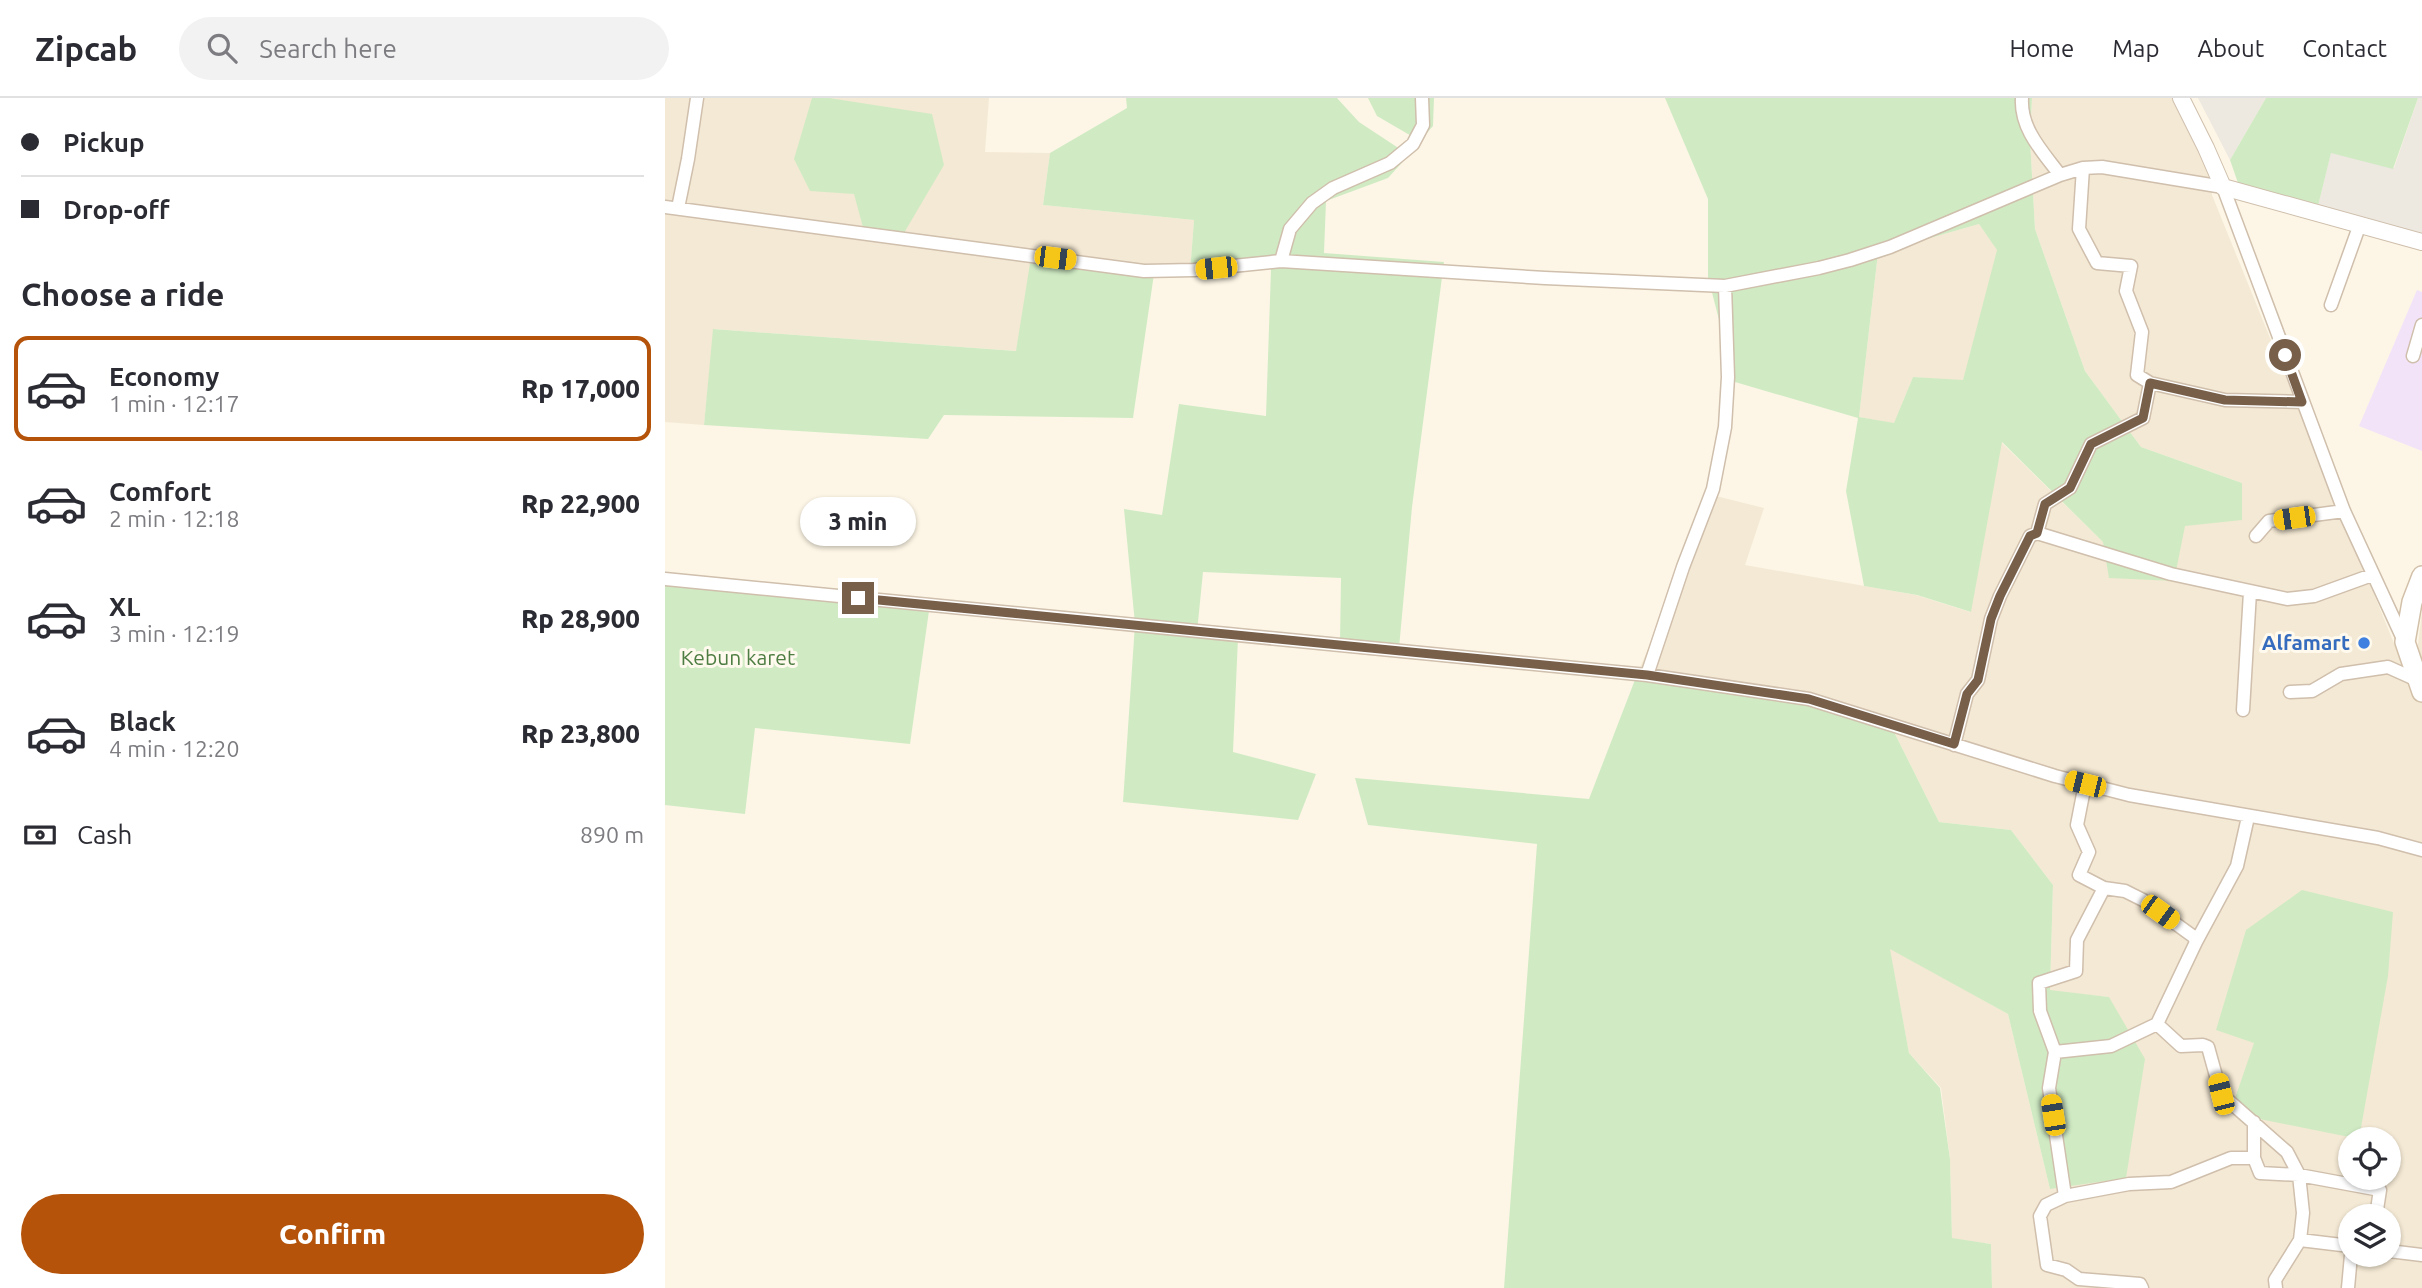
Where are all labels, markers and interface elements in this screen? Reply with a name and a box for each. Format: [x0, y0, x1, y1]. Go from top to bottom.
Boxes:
search box [179, 17, 669, 80]
icon: search [203, 29, 241, 67]
text: Zipcab [35, 30, 137, 67]
text: Search here [259, 34, 397, 63]
text: Home [2009, 35, 2074, 62]
text: Map [2112, 35, 2159, 62]
text: About [2197, 35, 2264, 62]
text: Contact [2302, 35, 2387, 62]
text: Pickup [63, 128, 145, 157]
text: Drop-off [63, 195, 170, 224]
car [1033, 245, 1078, 271]
car [1195, 255, 1238, 281]
text: Choose a ride [21, 276, 224, 312]
route start [2269, 339, 2301, 371]
icon: car [25, 357, 88, 420]
text: Economy [109, 362, 219, 391]
text: Rp 17,000 [521, 374, 640, 403]
text: 1 min · 12:17 [109, 391, 240, 416]
icon: car [25, 472, 88, 535]
text: Comfort [109, 477, 212, 506]
text: Rp 22,900 [521, 489, 640, 518]
callout: 3 min [800, 496, 916, 546]
car [2272, 505, 2317, 531]
text: 2 min · 12:18 [109, 506, 240, 531]
text: 3 min [829, 509, 887, 534]
route end [842, 582, 874, 614]
icon: car [25, 587, 88, 650]
text: XL [109, 592, 140, 621]
text: Rp 28,900 [521, 604, 640, 633]
text: 3 min · 12:19 [109, 621, 240, 646]
place label: Alfamart [2262, 630, 2350, 654]
marker: Alfamart [2356, 635, 2372, 651]
park label: Kebun karet [681, 645, 795, 669]
icon: car [25, 702, 88, 765]
text: Black [109, 707, 176, 736]
text: Rp 23,800 [521, 719, 640, 748]
text: 4 min · 12:20 [109, 736, 240, 761]
car [2063, 769, 2108, 799]
icon: cash [21, 816, 59, 854]
text: Cash [77, 820, 132, 849]
text: 890 m [580, 822, 644, 847]
car [2137, 891, 2184, 933]
car [2206, 1071, 2237, 1117]
car [2040, 1093, 2067, 1137]
map controls [2338, 1127, 2401, 1267]
button: locate [2338, 1127, 2401, 1190]
button: Confirm [21, 1194, 644, 1274]
button: layers [2338, 1204, 2401, 1267]

